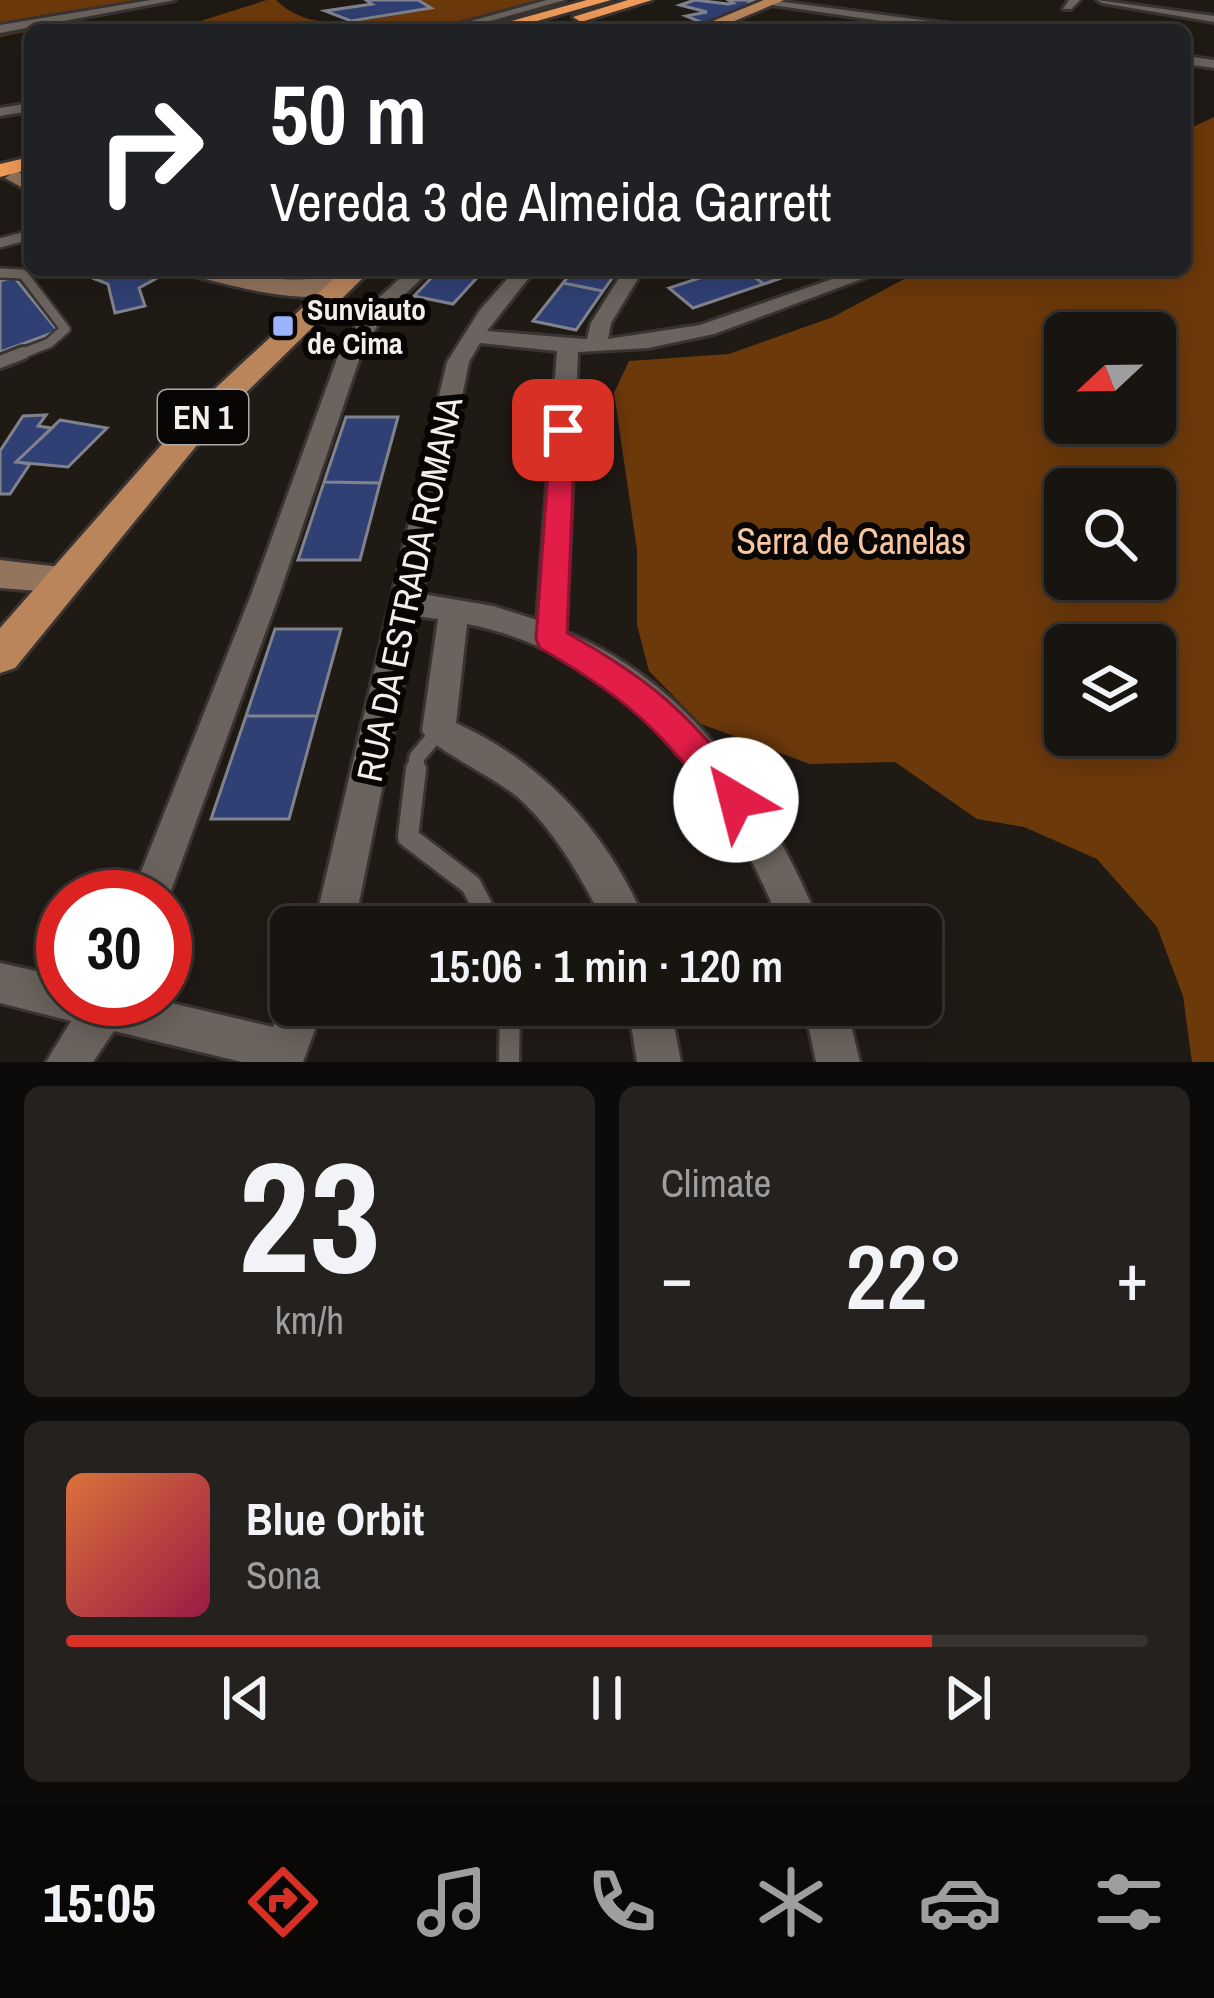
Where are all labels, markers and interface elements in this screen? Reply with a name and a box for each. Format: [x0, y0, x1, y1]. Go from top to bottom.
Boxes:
text: 50 m [270, 57, 427, 170]
icon: right [72, 72, 228, 228]
text: Vereda 3 de Almeida Garrett [270, 165, 831, 238]
place label: Sunviauto de Cima [307, 289, 426, 363]
north arrow [1044, 312, 1176, 444]
map controls [1044, 312, 1176, 756]
marker: Sunviauto de Cima [270, 313, 296, 339]
pin [512, 379, 614, 481]
road number: EN 1 [158, 390, 248, 444]
street label: RUA DA ESTRADA ROMANA [345, 392, 473, 786]
icon: arrive [530, 397, 596, 463]
button: search [1044, 468, 1176, 600]
park label: Serra de Canelas [736, 517, 966, 565]
button: layers [1044, 624, 1176, 756]
position arrow [673, 737, 799, 863]
speed limit sign: 30 [36, 870, 192, 1026]
text: 15:06 · 1 min · 120 m [429, 935, 783, 996]
text: 23 [238, 1111, 381, 1321]
text: Climate [661, 1157, 771, 1209]
text: 22° [845, 1216, 964, 1337]
text: − [661, 1232, 693, 1321]
text: + [1116, 1232, 1148, 1321]
text: km/h [275, 1294, 344, 1346]
text: Blue Orbit [246, 1488, 424, 1549]
text: Sona [246, 1549, 321, 1601]
icon: previous [213, 1665, 279, 1731]
icon: pause [574, 1665, 640, 1731]
icon: next [935, 1665, 1001, 1731]
icon: directions [241, 1860, 325, 1944]
icon: music [410, 1860, 494, 1944]
icon: phone [580, 1860, 664, 1944]
icon: climate [749, 1860, 833, 1944]
icon: car [918, 1860, 1002, 1944]
icon: filters [1087, 1860, 1171, 1944]
text: 15:05 [43, 1866, 156, 1939]

